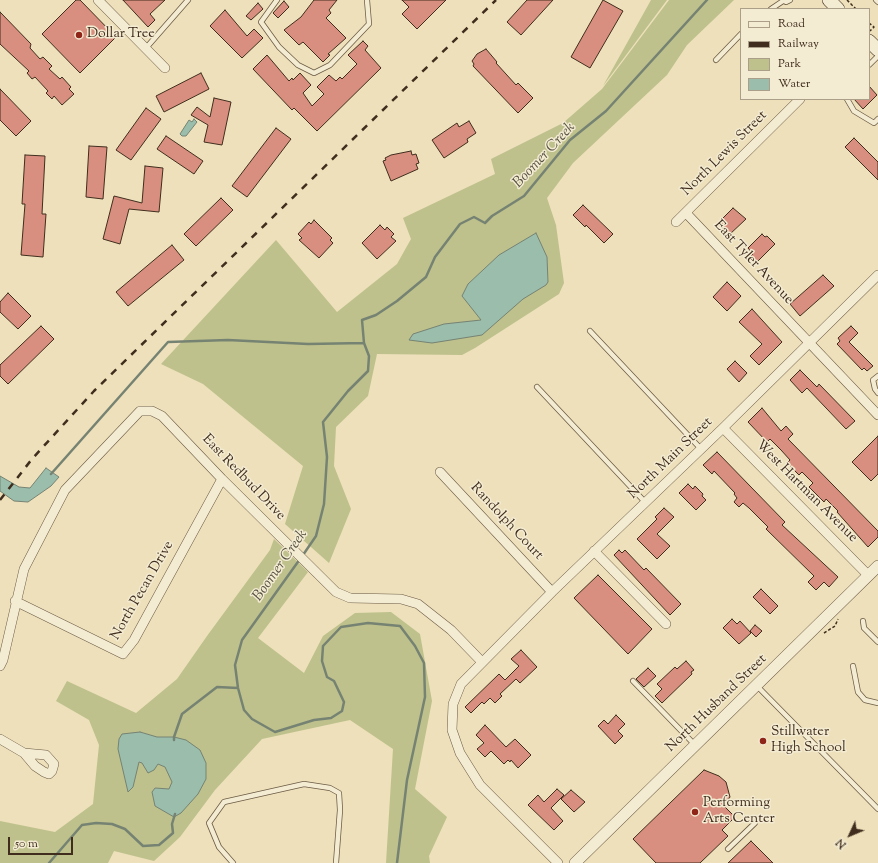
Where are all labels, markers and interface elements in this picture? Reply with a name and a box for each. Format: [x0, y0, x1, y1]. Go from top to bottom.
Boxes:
legend [740, 8, 870, 100]
text: Road [778, 15, 805, 33]
place label: Dollar Tree [87, 27, 155, 43]
marker: Dollar Tree [74, 30, 84, 40]
text: Railway [778, 35, 819, 53]
text: Park [778, 55, 801, 73]
text: Water [778, 75, 810, 93]
street label: North Lewis Street [679, 108, 771, 200]
water label: Boomer Creek [510, 120, 580, 192]
street label: East Tyler Avenue [710, 217, 796, 309]
street label: North Main Street [625, 415, 717, 503]
street label: East Redbud Drive [198, 432, 288, 524]
street label: West Hartman Avenue [751, 437, 861, 547]
street label: Randolph Court [466, 480, 546, 564]
water label: Boomer Creek [250, 527, 312, 605]
street label: North Pecan Drive [108, 539, 178, 643]
street label: North Husband Street [663, 652, 771, 756]
place label: Stillwater High School [771, 725, 846, 758]
marker: Stillwater High School [758, 736, 768, 746]
place label: Performing Arts Center [703, 796, 775, 828]
marker: Performing Arts Center [690, 807, 700, 817]
north arrow [830, 815, 870, 855]
scale bar [10, 829, 75, 855]
text: 50 m [15, 835, 38, 853]
text: N [833, 835, 850, 852]

